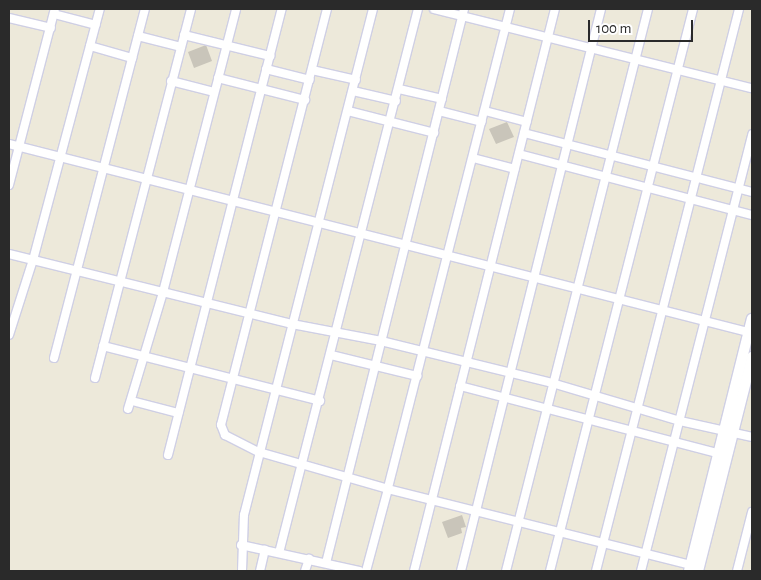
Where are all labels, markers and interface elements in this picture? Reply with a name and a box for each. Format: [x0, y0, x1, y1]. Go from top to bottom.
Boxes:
scale bar [591, 10, 696, 42]
text: 100 m [596, 21, 631, 36]

